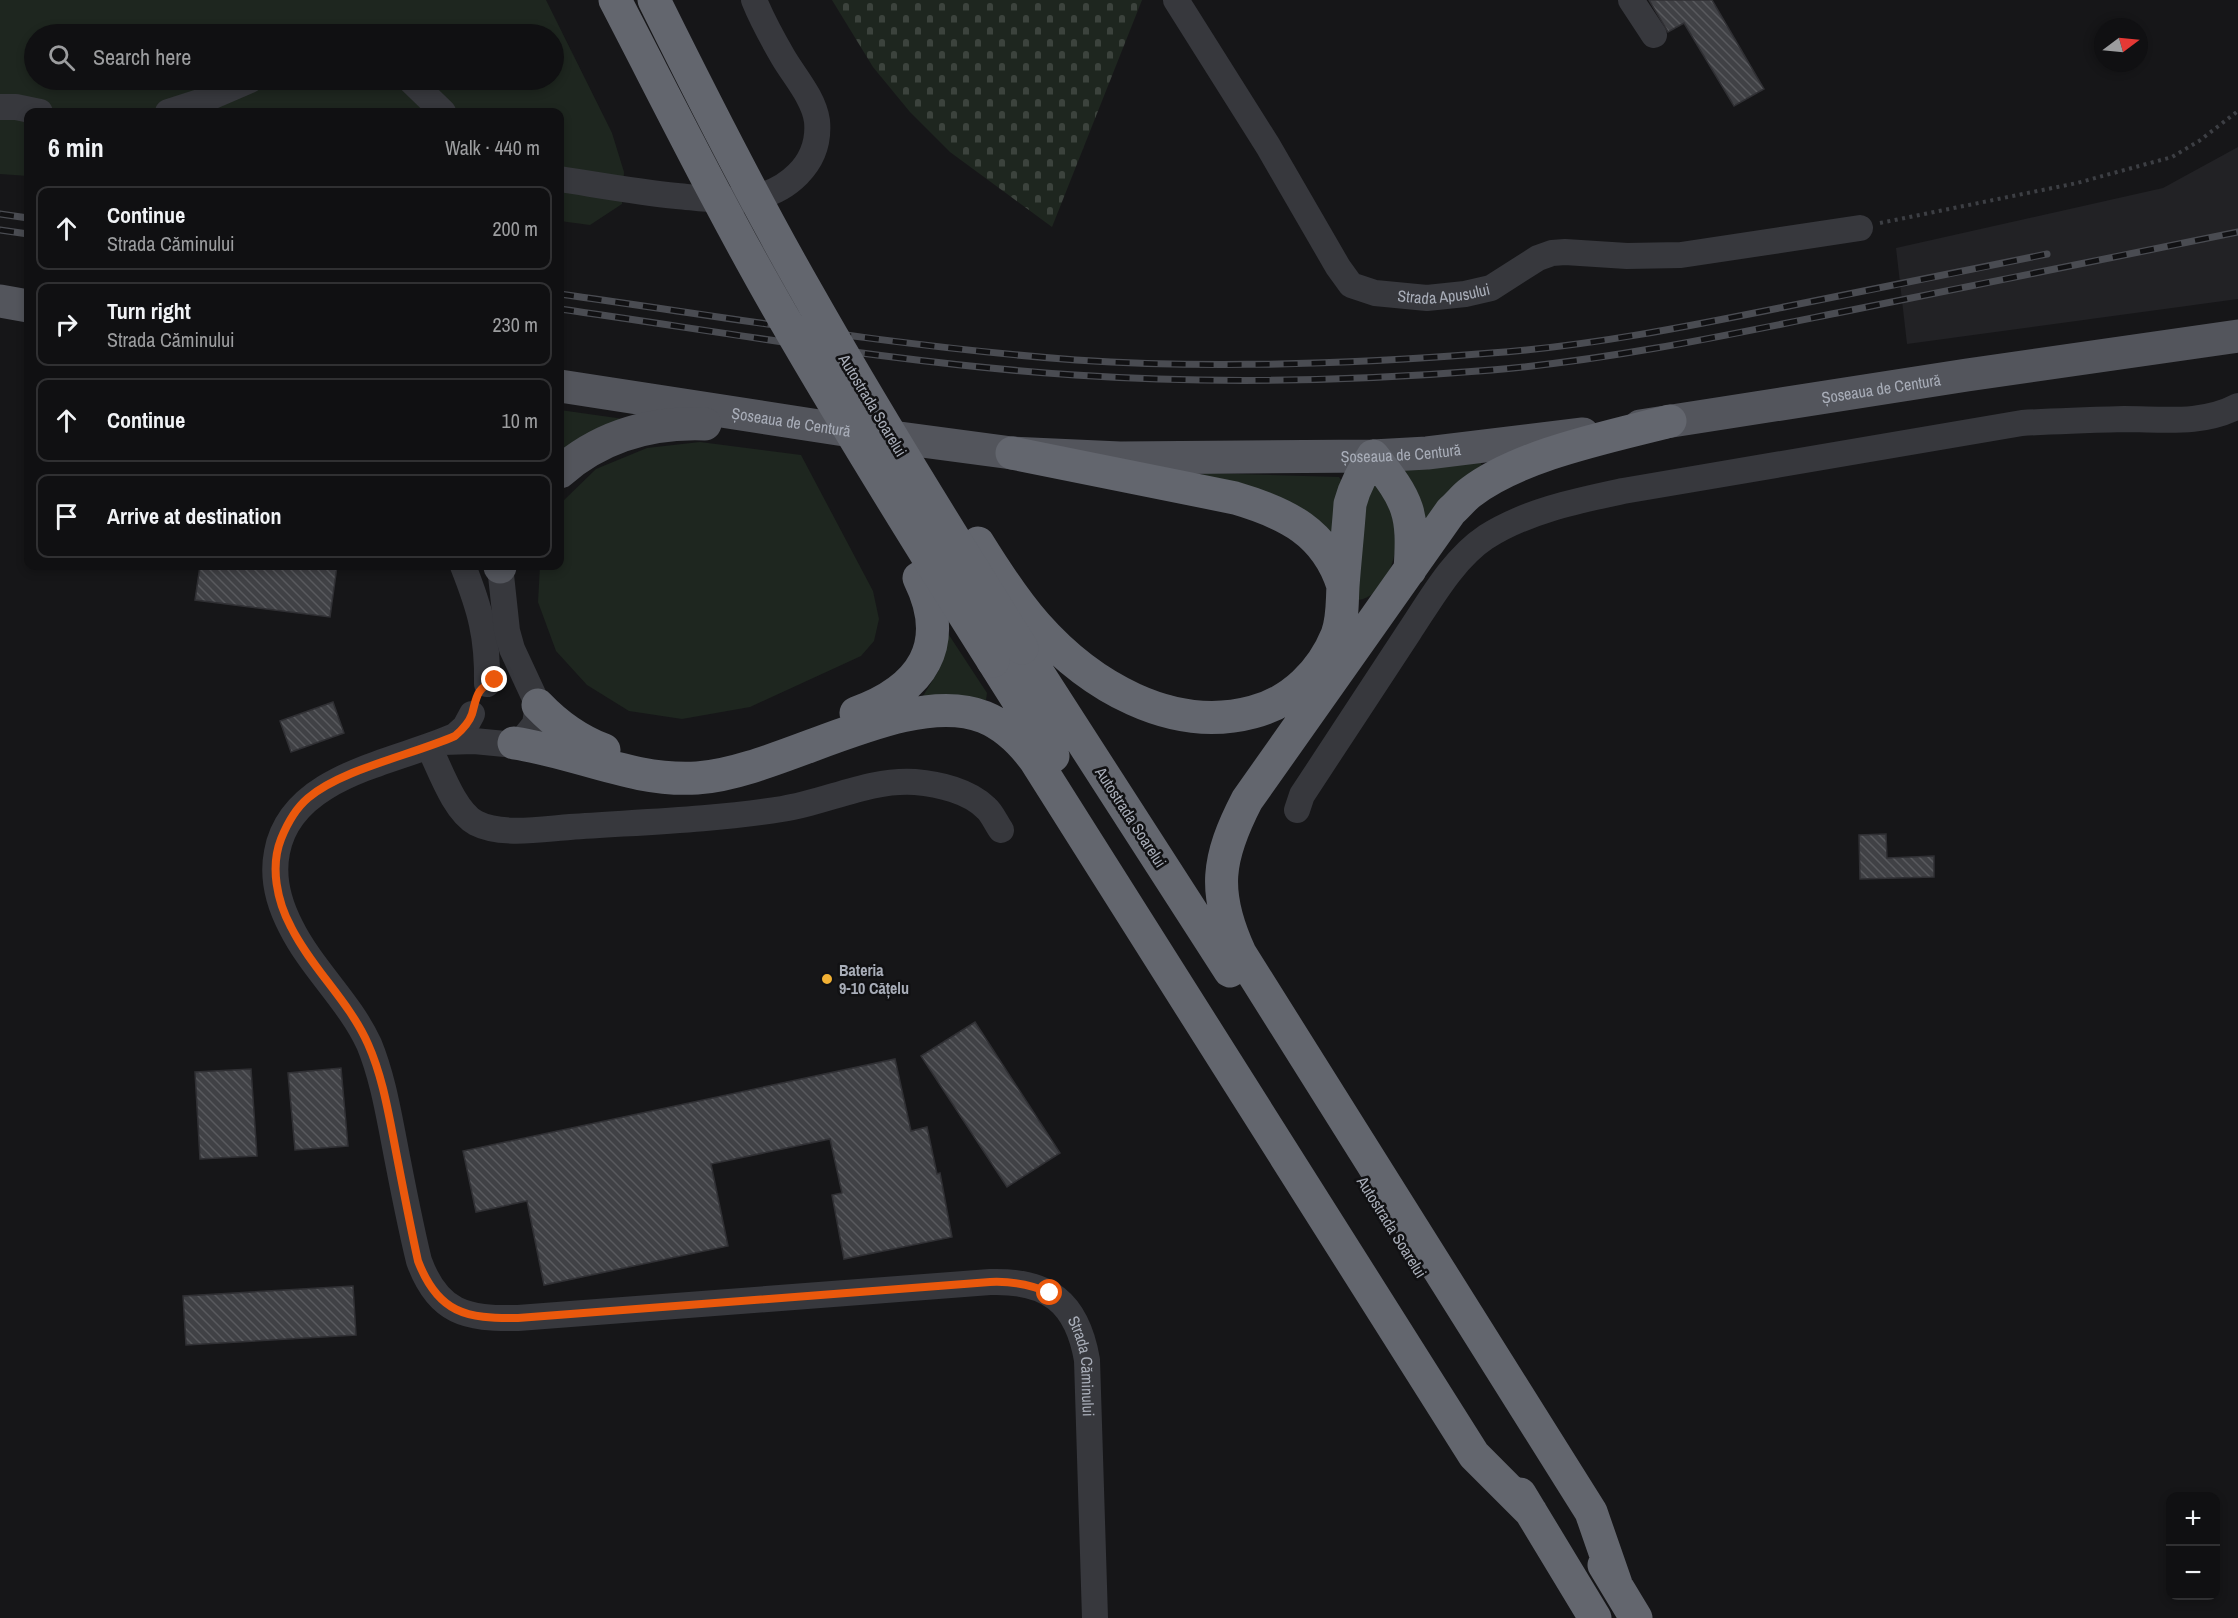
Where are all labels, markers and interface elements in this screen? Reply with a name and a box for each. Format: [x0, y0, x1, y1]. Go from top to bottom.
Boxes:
north arrow [2094, 18, 2148, 72]
search box [24, 24, 564, 90]
icon: search [45, 41, 78, 74]
text: Search here [93, 42, 191, 72]
text: 6 min [48, 130, 104, 165]
text: Walk · 440 m [445, 134, 540, 161]
text: Continue [107, 200, 185, 230]
icon: ahead [50, 212, 83, 245]
text: 200 m [492, 215, 538, 242]
text: Strada Căminului [107, 230, 235, 257]
street label: Strada Apusului [1397, 278, 1492, 309]
text: Turn right [107, 296, 191, 326]
icon: right [50, 308, 83, 341]
text: 230 m [492, 311, 538, 338]
text: Strada Căminului [107, 326, 235, 353]
street label: Autostrada Soarelui [833, 349, 912, 460]
street label: Șoseaua de Centură [1820, 368, 1943, 409]
street label: Șoseaua de Centură [730, 402, 853, 442]
icon: ahead [50, 404, 83, 437]
text: Continue [107, 405, 185, 435]
text: 10 m [502, 407, 538, 434]
street label: Șoseaua de Centură [1341, 438, 1463, 467]
icon: arrive [50, 500, 83, 533]
text: Arrive at destination [107, 501, 281, 531]
route end [481, 666, 507, 692]
street label: Autostrada Soarelui [1090, 762, 1172, 872]
place label: Bateria 9-10 Cățelu [839, 959, 909, 999]
marker: Bateria 9-10 Cățelu [820, 972, 834, 986]
street label: Autostrada Soarelui [1351, 1171, 1432, 1282]
route start [1036, 1279, 1062, 1305]
street label: Strada Căminului [1063, 1312, 1100, 1417]
map controls [2166, 1492, 2220, 1600]
button: + [2166, 1492, 2220, 1546]
button: − [2166, 1546, 2220, 1600]

